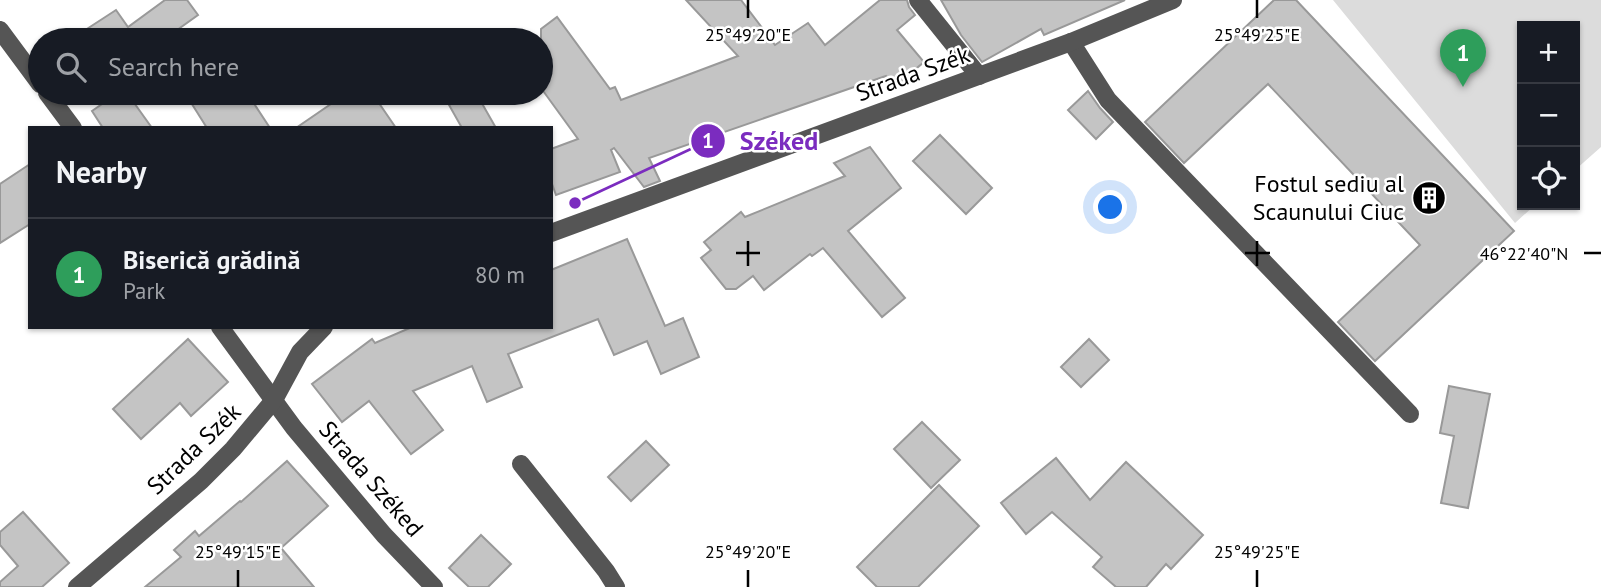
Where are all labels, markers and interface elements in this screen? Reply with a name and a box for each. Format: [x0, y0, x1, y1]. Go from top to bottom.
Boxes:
map controls [1517, 21, 1580, 210]
button: + [1517, 21, 1580, 84]
text: 25°49'20"E [705, 23, 791, 46]
text: 25°49'25"E [1214, 23, 1300, 46]
search box [28, 28, 553, 105]
pin: 1 [1440, 29, 1486, 87]
street label: Strada Szék [852, 38, 974, 108]
icon: search [52, 48, 90, 86]
text: Search here [108, 50, 239, 83]
button: − [1517, 84, 1580, 147]
callout: Széked [691, 117, 832, 164]
text: Széked [740, 124, 818, 157]
text: 1 [702, 127, 714, 154]
button: locate [1517, 147, 1580, 210]
text: Nearby [56, 152, 146, 191]
place label: Fostul sediu al Scaunului Ciuc [1253, 168, 1404, 227]
building icon: Fostul sediu al Scaunului Ciuc [1410, 179, 1448, 217]
your location [1093, 190, 1127, 224]
text: 46°22'40"N [1480, 242, 1568, 265]
text: Biserică grădină [123, 243, 300, 276]
text: 1 [72, 260, 86, 289]
text: 80 m [475, 260, 525, 289]
text: Park [123, 276, 165, 305]
street label: Strada Szék [140, 396, 248, 501]
street label: Strada Széked [313, 414, 430, 543]
text: 25°49'15"E [195, 540, 281, 563]
text: 25°49'20"E [705, 540, 791, 563]
text: 25°49'25"E [1214, 540, 1300, 563]

